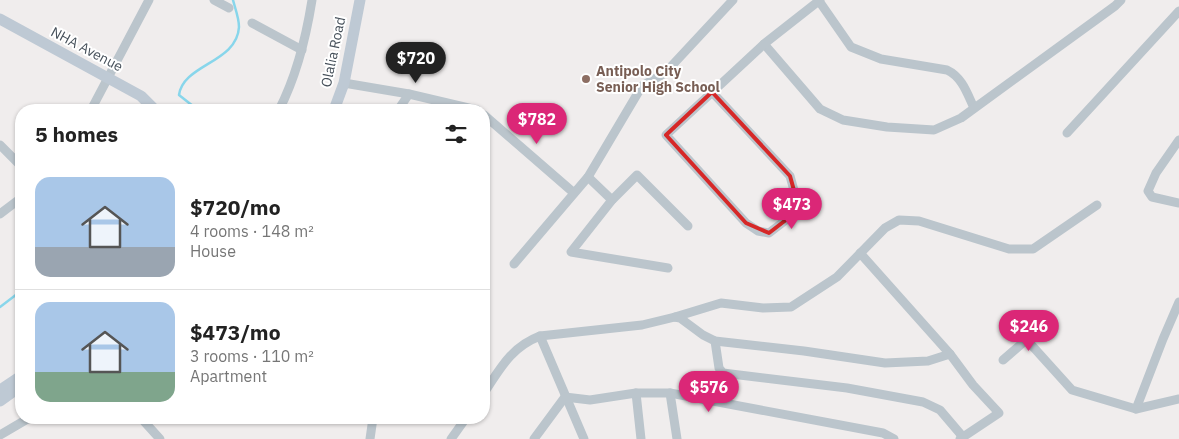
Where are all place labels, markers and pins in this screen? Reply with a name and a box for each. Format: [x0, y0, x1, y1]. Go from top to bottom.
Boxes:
pin: $720 [386, 42, 446, 84]
place label: Antipolo City Senior High School [596, 62, 720, 96]
marker: Antipolo City Senior High School [580, 73, 592, 85]
pin: $782 [507, 102, 567, 145]
pin: $473 [762, 188, 822, 230]
pin: $246 [999, 310, 1059, 352]
pin: $576 [679, 370, 739, 413]

